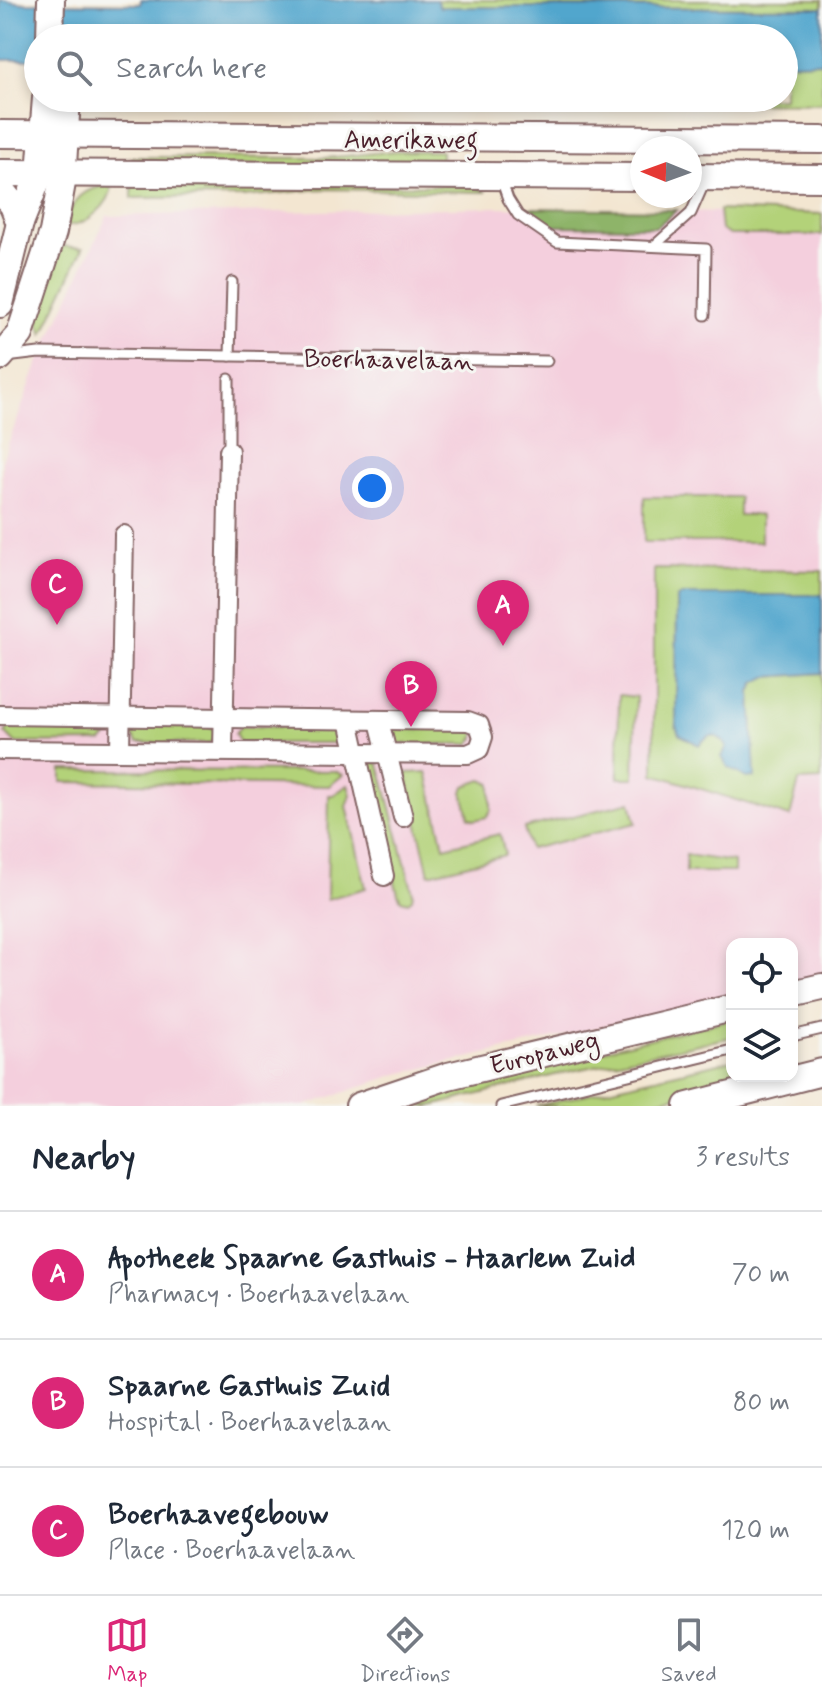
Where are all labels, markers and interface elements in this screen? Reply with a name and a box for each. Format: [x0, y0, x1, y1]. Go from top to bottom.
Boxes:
search box [24, 24, 798, 112]
icon: search [52, 46, 96, 90]
text: Search here [116, 49, 267, 88]
street label: Amerikaweg [344, 124, 478, 161]
north arrow [630, 136, 702, 208]
street label: Boerhaavelaan [304, 343, 474, 379]
your location [352, 468, 392, 508]
pin: C [31, 559, 83, 625]
pin: A [477, 580, 529, 646]
pin: B [385, 661, 437, 727]
map controls [726, 938, 798, 1082]
button: locate [726, 938, 798, 1010]
button: layers [726, 1010, 798, 1082]
street label: Europaweg [487, 1024, 603, 1086]
text: Nearby [32, 1136, 136, 1181]
text: 3 results [696, 1141, 790, 1175]
text: Apotheek Spaarne Gasthuis - Haarlem Zuid [108, 1239, 636, 1278]
text: A [49, 1258, 67, 1292]
text: 70 m [732, 1258, 790, 1292]
text: Pharmacy · Boerhaavelaan [108, 1278, 409, 1312]
text: Spaarne Gasthuis Zuid [108, 1367, 390, 1406]
text: B [50, 1386, 66, 1420]
text: 80 m [733, 1386, 790, 1420]
text: Hospital · Boerhaavelaan [108, 1406, 391, 1440]
text: Boerhaavegebouw [108, 1495, 328, 1534]
text: C [49, 1514, 67, 1548]
text: 120 m [721, 1514, 790, 1548]
text: Place · Boerhaavelaan [108, 1534, 355, 1568]
tab: Map [105, 1613, 149, 1689]
tab: Directions [360, 1613, 450, 1689]
tab: Saved [661, 1613, 717, 1689]

